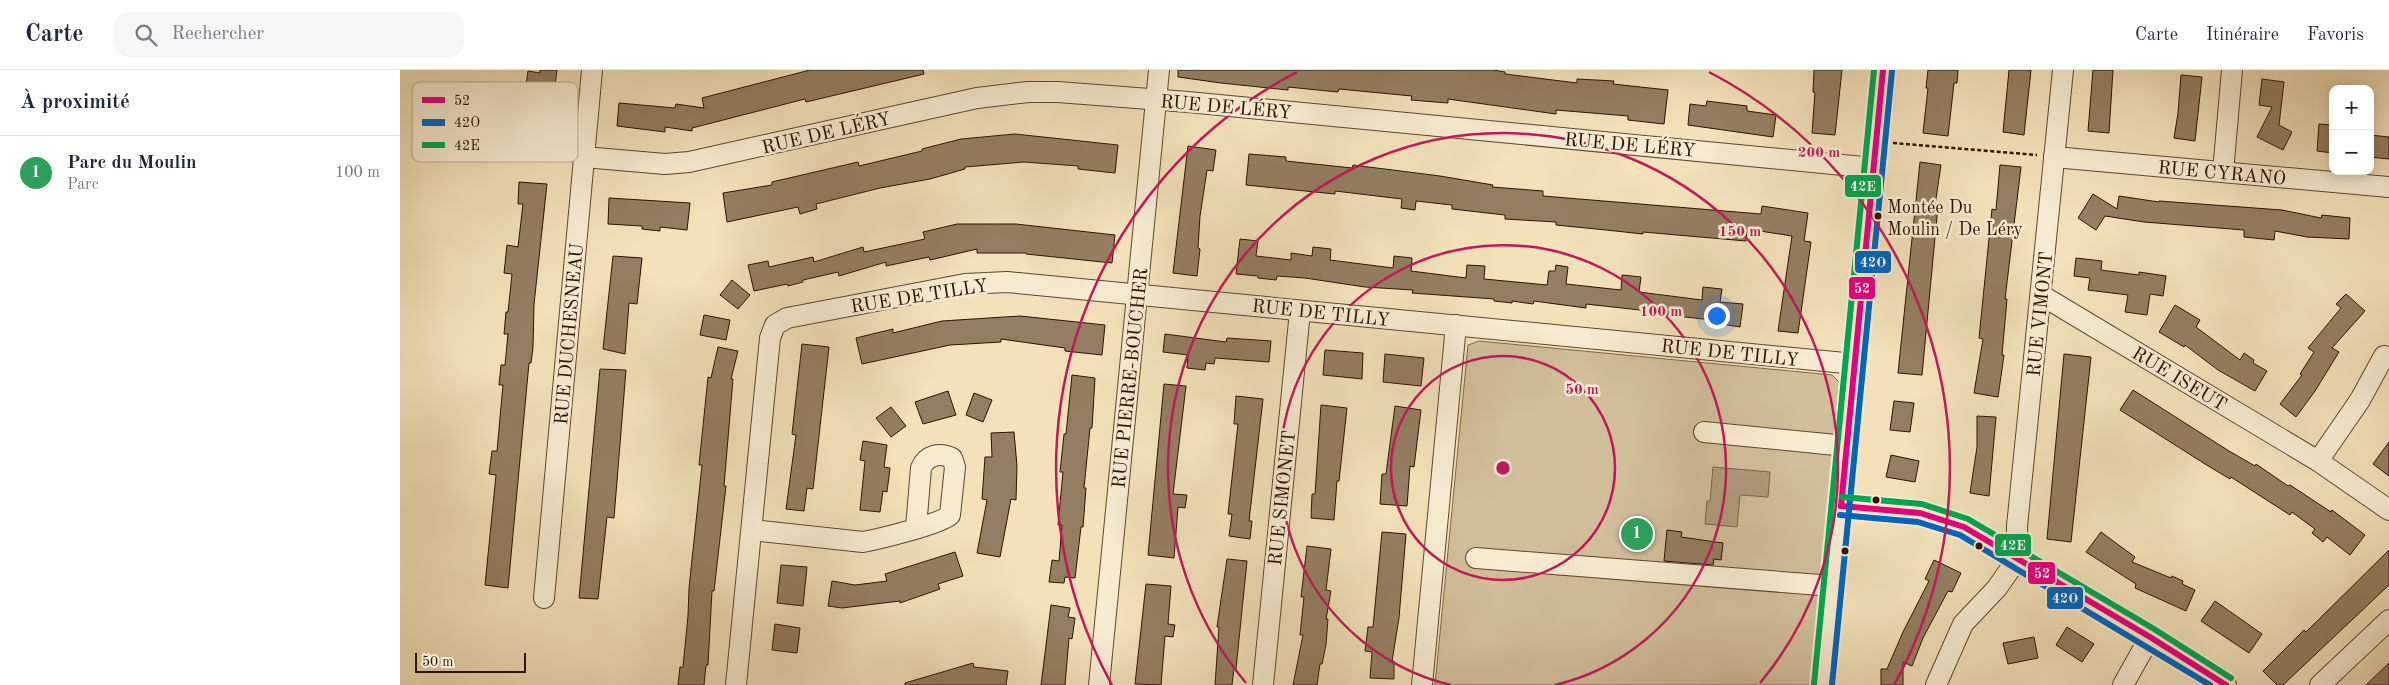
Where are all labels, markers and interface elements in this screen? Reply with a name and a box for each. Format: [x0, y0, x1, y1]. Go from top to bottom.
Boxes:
search box [114, 12, 464, 57]
icon: search [132, 21, 160, 49]
text: Carte [25, 23, 84, 47]
text: Rechercher [172, 25, 264, 44]
text: Carte [2135, 26, 2178, 44]
text: Itinéraire [2206, 26, 2279, 44]
text: Favoris [2307, 26, 2364, 44]
legend [412, 82, 578, 162]
map controls [2329, 85, 2374, 175]
button: + [2329, 85, 2374, 130]
street label: RUE DE LÉRY [1159, 89, 1293, 124]
text: À proximité [20, 92, 130, 113]
text: 52 [454, 94, 470, 108]
street label: RUE DE LÉRY [759, 106, 893, 159]
text: 42O [454, 116, 480, 130]
street label: RUE DE LÉRY [1563, 127, 1697, 162]
button: − [2329, 130, 2374, 175]
text: 42E [454, 139, 480, 153]
text: 200 m [1798, 146, 1840, 161]
text: Parc du Moulin [67, 154, 197, 173]
street label: RUE CYRANO [2157, 159, 2287, 190]
text: 1 [31, 165, 41, 181]
text: 100 m [335, 165, 380, 181]
line badge: 42E [1844, 174, 1882, 198]
text: Parc [67, 177, 99, 193]
text: 42E [1850, 180, 1876, 194]
place label: Montée Du Moulin / De Léry [1887, 199, 2023, 239]
marker: Montée Du Moulin / De Léry [1873, 211, 1883, 221]
text: 150 m [1719, 225, 1761, 240]
street label: RUE DUCHESNEAU [553, 242, 588, 426]
line badge: 42O [1854, 250, 1892, 274]
street label: RUE VIMONT [2025, 251, 2058, 378]
text: 42O [1860, 256, 1886, 270]
street label: RUE PIERRE-BOUCHER [1110, 267, 1153, 489]
line badge: 52 [1848, 276, 1876, 300]
street label: RUE DE TILLY [849, 277, 990, 318]
text: 52 [1854, 282, 1870, 296]
street label: RUE DE TILLY [1251, 298, 1391, 331]
your location [1704, 303, 1730, 329]
text: 100 m [1640, 305, 1682, 320]
street label: RUE DE TILLY [1660, 338, 1800, 371]
street label: RUE ISEUT [2128, 344, 2229, 416]
text: 50 m [1565, 383, 1599, 398]
street label: RUE SIMONET [1267, 430, 1300, 567]
centre of rings [1494, 459, 1512, 477]
unlabelled marker [1871, 495, 1881, 505]
pin: 1 [1621, 515, 1653, 553]
line badge: 42E [1994, 533, 2032, 557]
text: 42E [2000, 539, 2026, 553]
unlabelled marker [1974, 541, 1984, 551]
unlabelled marker [1840, 546, 1850, 556]
line badge: 52 [2027, 561, 2056, 585]
text: 52 [2034, 567, 2050, 581]
line badge: 42O [2046, 586, 2084, 610]
text: 42O [2052, 592, 2078, 606]
scale bar [415, 650, 526, 673]
text: 50 m [422, 655, 453, 669]

